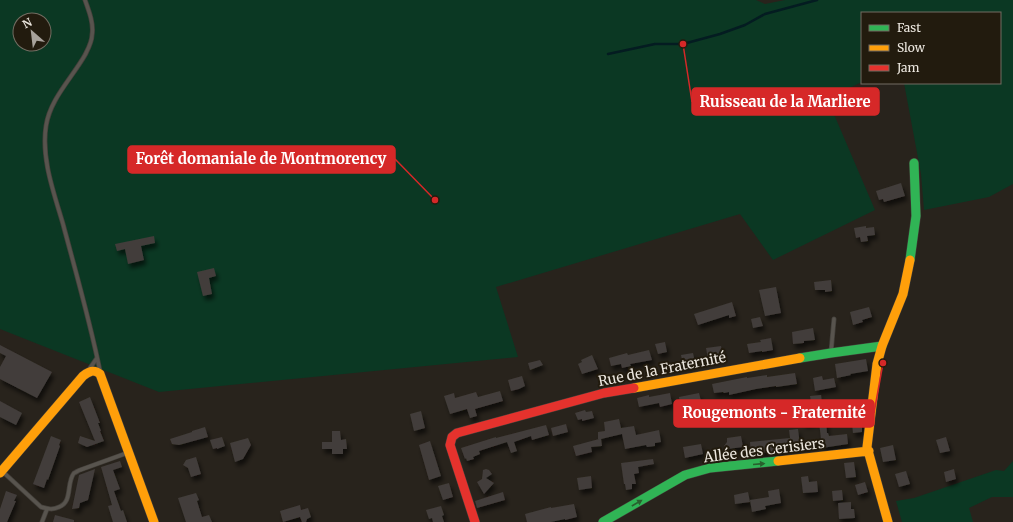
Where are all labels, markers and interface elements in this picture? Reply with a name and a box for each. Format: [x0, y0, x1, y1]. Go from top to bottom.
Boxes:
north arrow [12, 12, 52, 52]
legend [861, 12, 1001, 84]
text: N [20, 15, 35, 31]
text: Fast [897, 20, 921, 35]
text: Slow [897, 40, 926, 55]
text: Jam [896, 60, 920, 75]
callout: Ruisseau de la Marliere [692, 88, 879, 115]
text: Ruisseau de la Marliere [699, 92, 871, 111]
callout: Forêt domaniale de Montmorency [128, 146, 395, 173]
text: Forêt domaniale de Montmorency [136, 149, 387, 168]
street label: Rue de la Fraternité [597, 348, 727, 390]
callout: Rougemonts - Fraternité [674, 400, 874, 427]
text: Rougemonts - Fraternité [682, 403, 866, 422]
street label: Allée des Cerisiers [701, 434, 826, 466]
one-way arrow [753, 460, 765, 467]
one-way arrow [631, 499, 643, 506]

